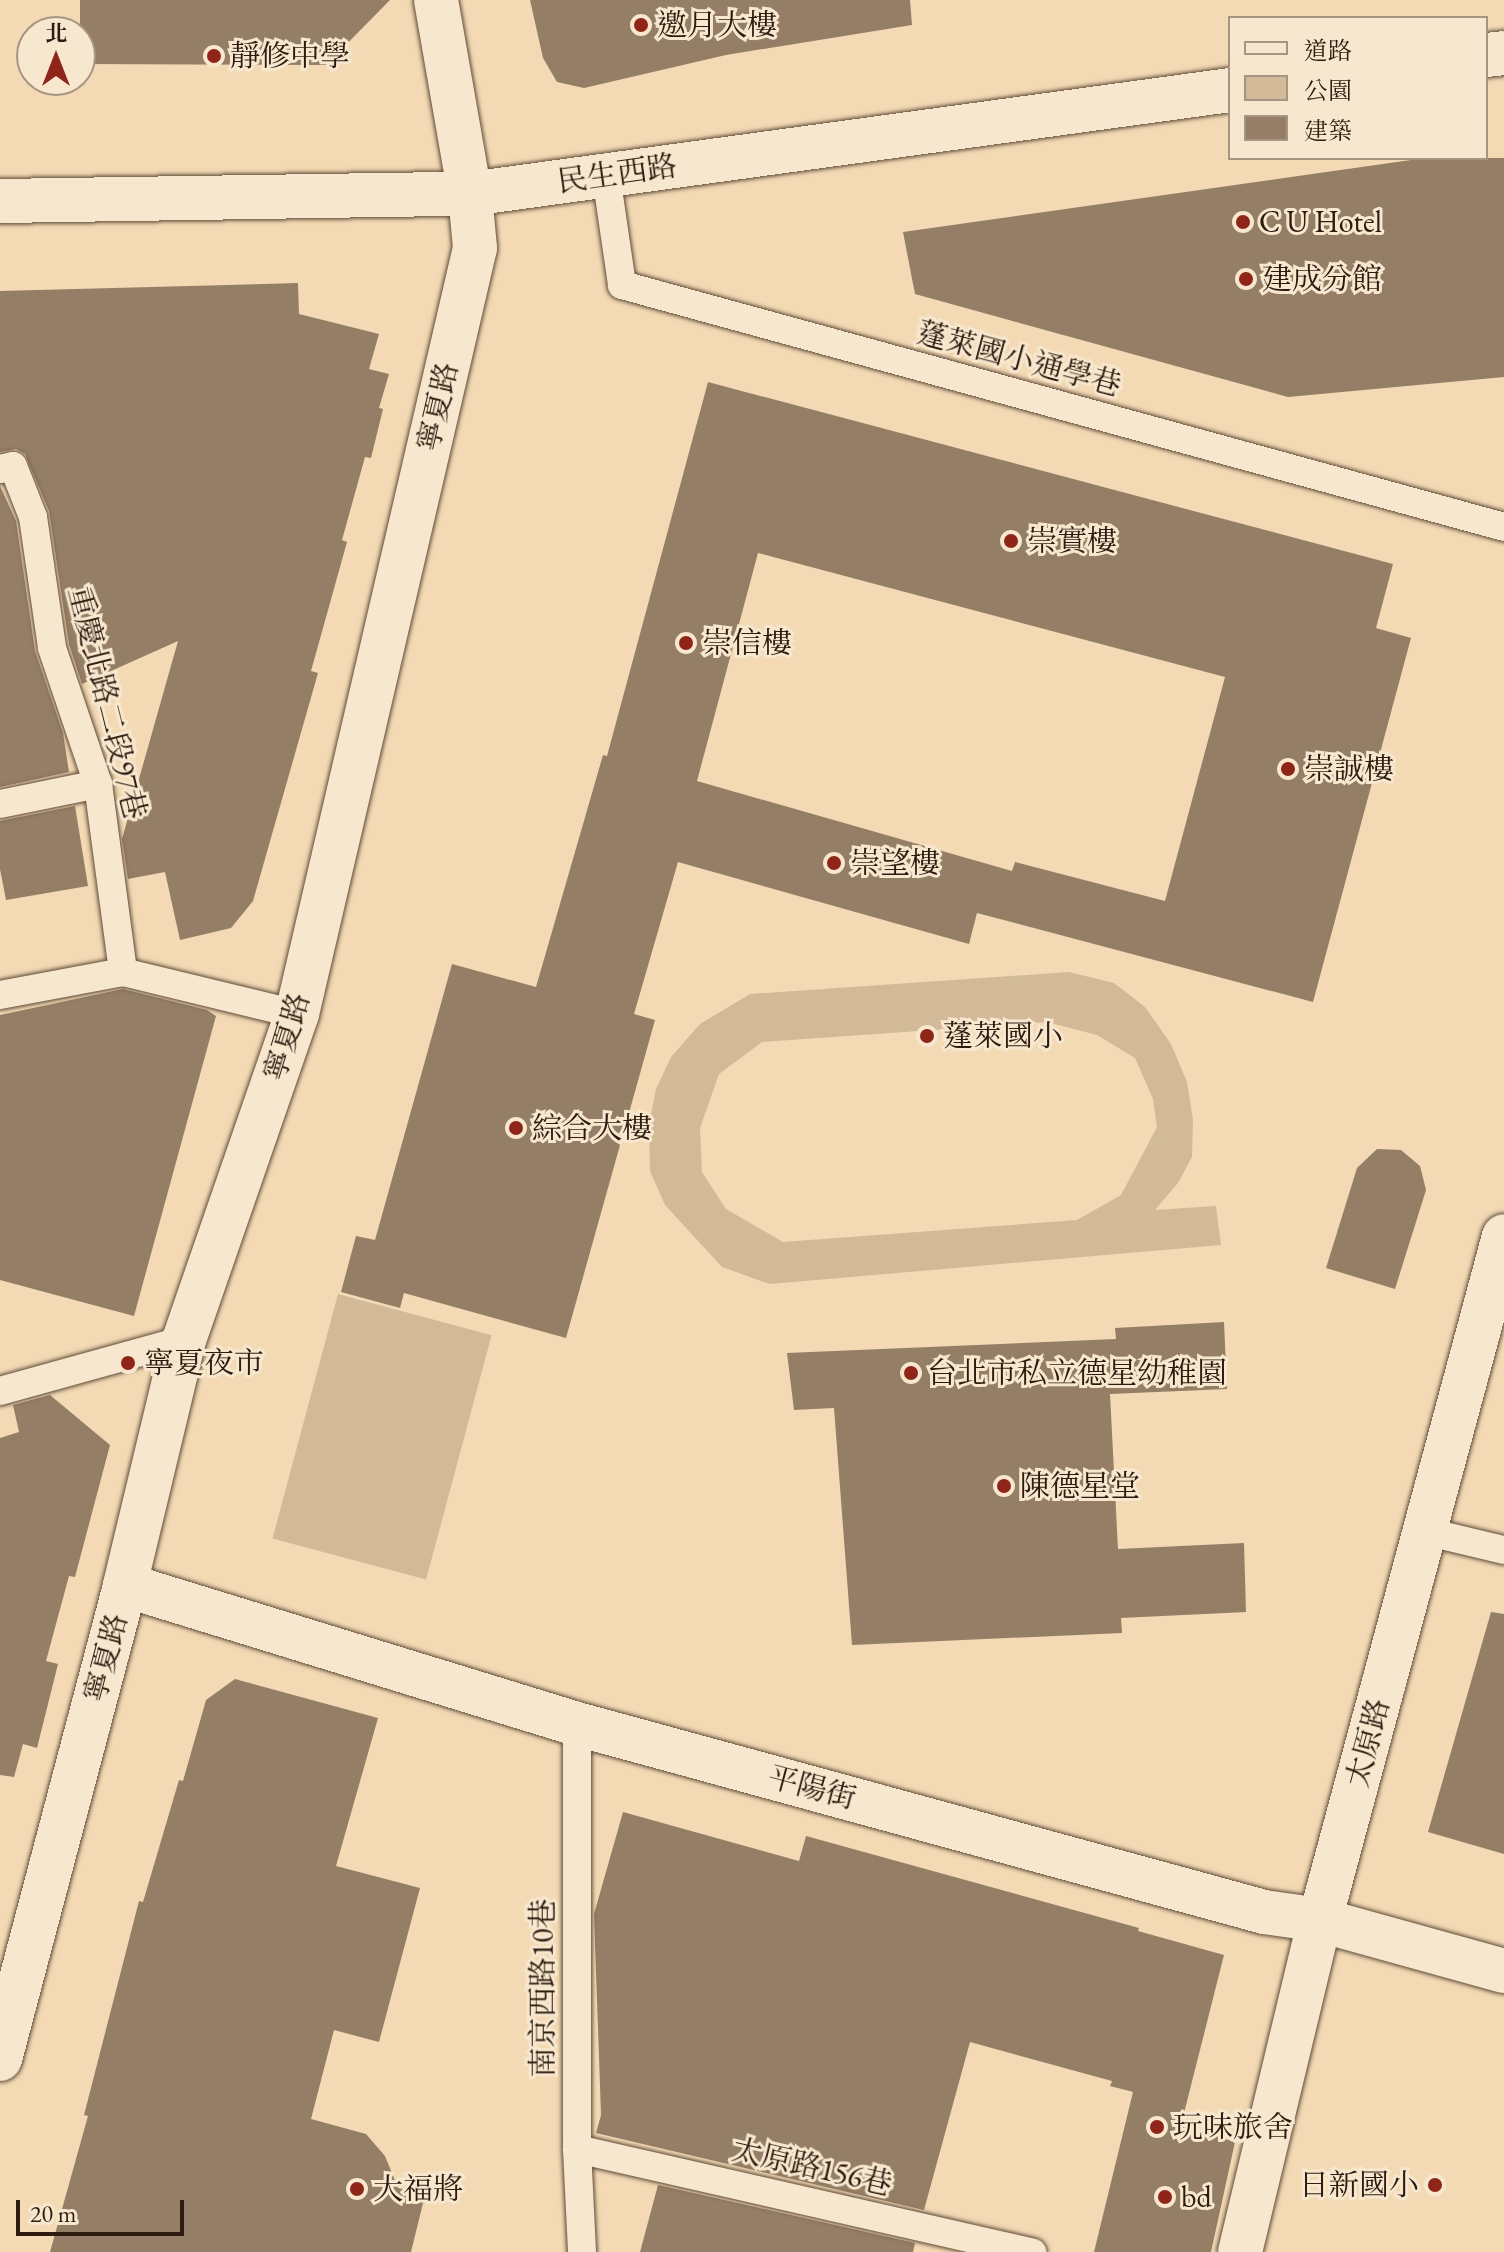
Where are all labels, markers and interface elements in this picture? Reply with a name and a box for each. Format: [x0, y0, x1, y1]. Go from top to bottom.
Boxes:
place label: 邀月大樓 [657, 7, 777, 43]
north arrow [16, 16, 96, 96]
marker: 邀月大樓 [632, 16, 650, 34]
legend [1228, 16, 1488, 160]
text: 北 [45, 19, 67, 48]
text: 道路 [1304, 35, 1352, 66]
place label: 靜修中學 [230, 38, 350, 74]
marker: 靜修中學 [205, 47, 223, 65]
text: 公園 [1304, 75, 1352, 106]
text: 建築 [1304, 115, 1352, 146]
street label: 民生西路 [555, 148, 679, 200]
place label: C U Hotel [1259, 204, 1382, 240]
marker: C U Hotel [1234, 213, 1252, 231]
place label: 建成分館 [1262, 261, 1382, 297]
marker: 建成分館 [1237, 270, 1255, 288]
street label: 蓬萊國小通學巷 [913, 314, 1125, 404]
street label: 寧夏路 [410, 359, 466, 455]
place label: 崇實樓 [1027, 523, 1117, 559]
marker: 崇實樓 [1002, 532, 1020, 550]
street label: 重慶北路二段97巷 [61, 583, 153, 823]
place label: 崇信樓 [702, 625, 792, 661]
marker: 崇信樓 [677, 634, 695, 652]
place label: 崇誠樓 [1304, 751, 1394, 787]
marker: 崇誠樓 [1279, 760, 1297, 778]
place label: 崇望樓 [850, 845, 940, 881]
marker: 崇望樓 [825, 854, 843, 872]
street label: 寧夏路 [257, 989, 317, 1085]
place label: 蓬萊國小 [943, 1018, 1063, 1054]
marker: 蓬萊國小 [918, 1027, 936, 1045]
place label: 綜合大樓 [532, 1110, 652, 1146]
marker: 綜合大樓 [507, 1119, 525, 1137]
place label: 寧夏夜市 [144, 1345, 264, 1381]
marker: 寧夏夜市 [119, 1354, 137, 1372]
place label: 台北市私立德星幼稚園 [927, 1355, 1227, 1391]
marker: 台北市私立德星幼稚園 [902, 1364, 920, 1382]
place label: 陳德星堂 [1020, 1468, 1140, 1504]
marker: 陳德星堂 [995, 1477, 1013, 1495]
street label: 寧夏路 [77, 1610, 135, 1706]
street label: 太原路 [1339, 1695, 1397, 1791]
street label: 平陽街 [764, 1759, 860, 1817]
street label: 南京西路10巷 [525, 1899, 561, 2077]
place label: 玩味旅舍 [1173, 2109, 1293, 2145]
marker: 玩味旅舍 [1148, 2118, 1166, 2136]
street label: 太原路156巷 [728, 2131, 896, 2203]
place label: 日新國小 [1299, 2167, 1419, 2203]
place label: 大福將 [373, 2171, 463, 2207]
marker: 日新國小 [1426, 2176, 1444, 2194]
place label: bd [1181, 2179, 1212, 2215]
marker: 大福將 [348, 2180, 366, 2198]
scale bar [20, 2184, 188, 2234]
marker: bd [1156, 2188, 1174, 2206]
text: 20 m [30, 2198, 77, 2229]

